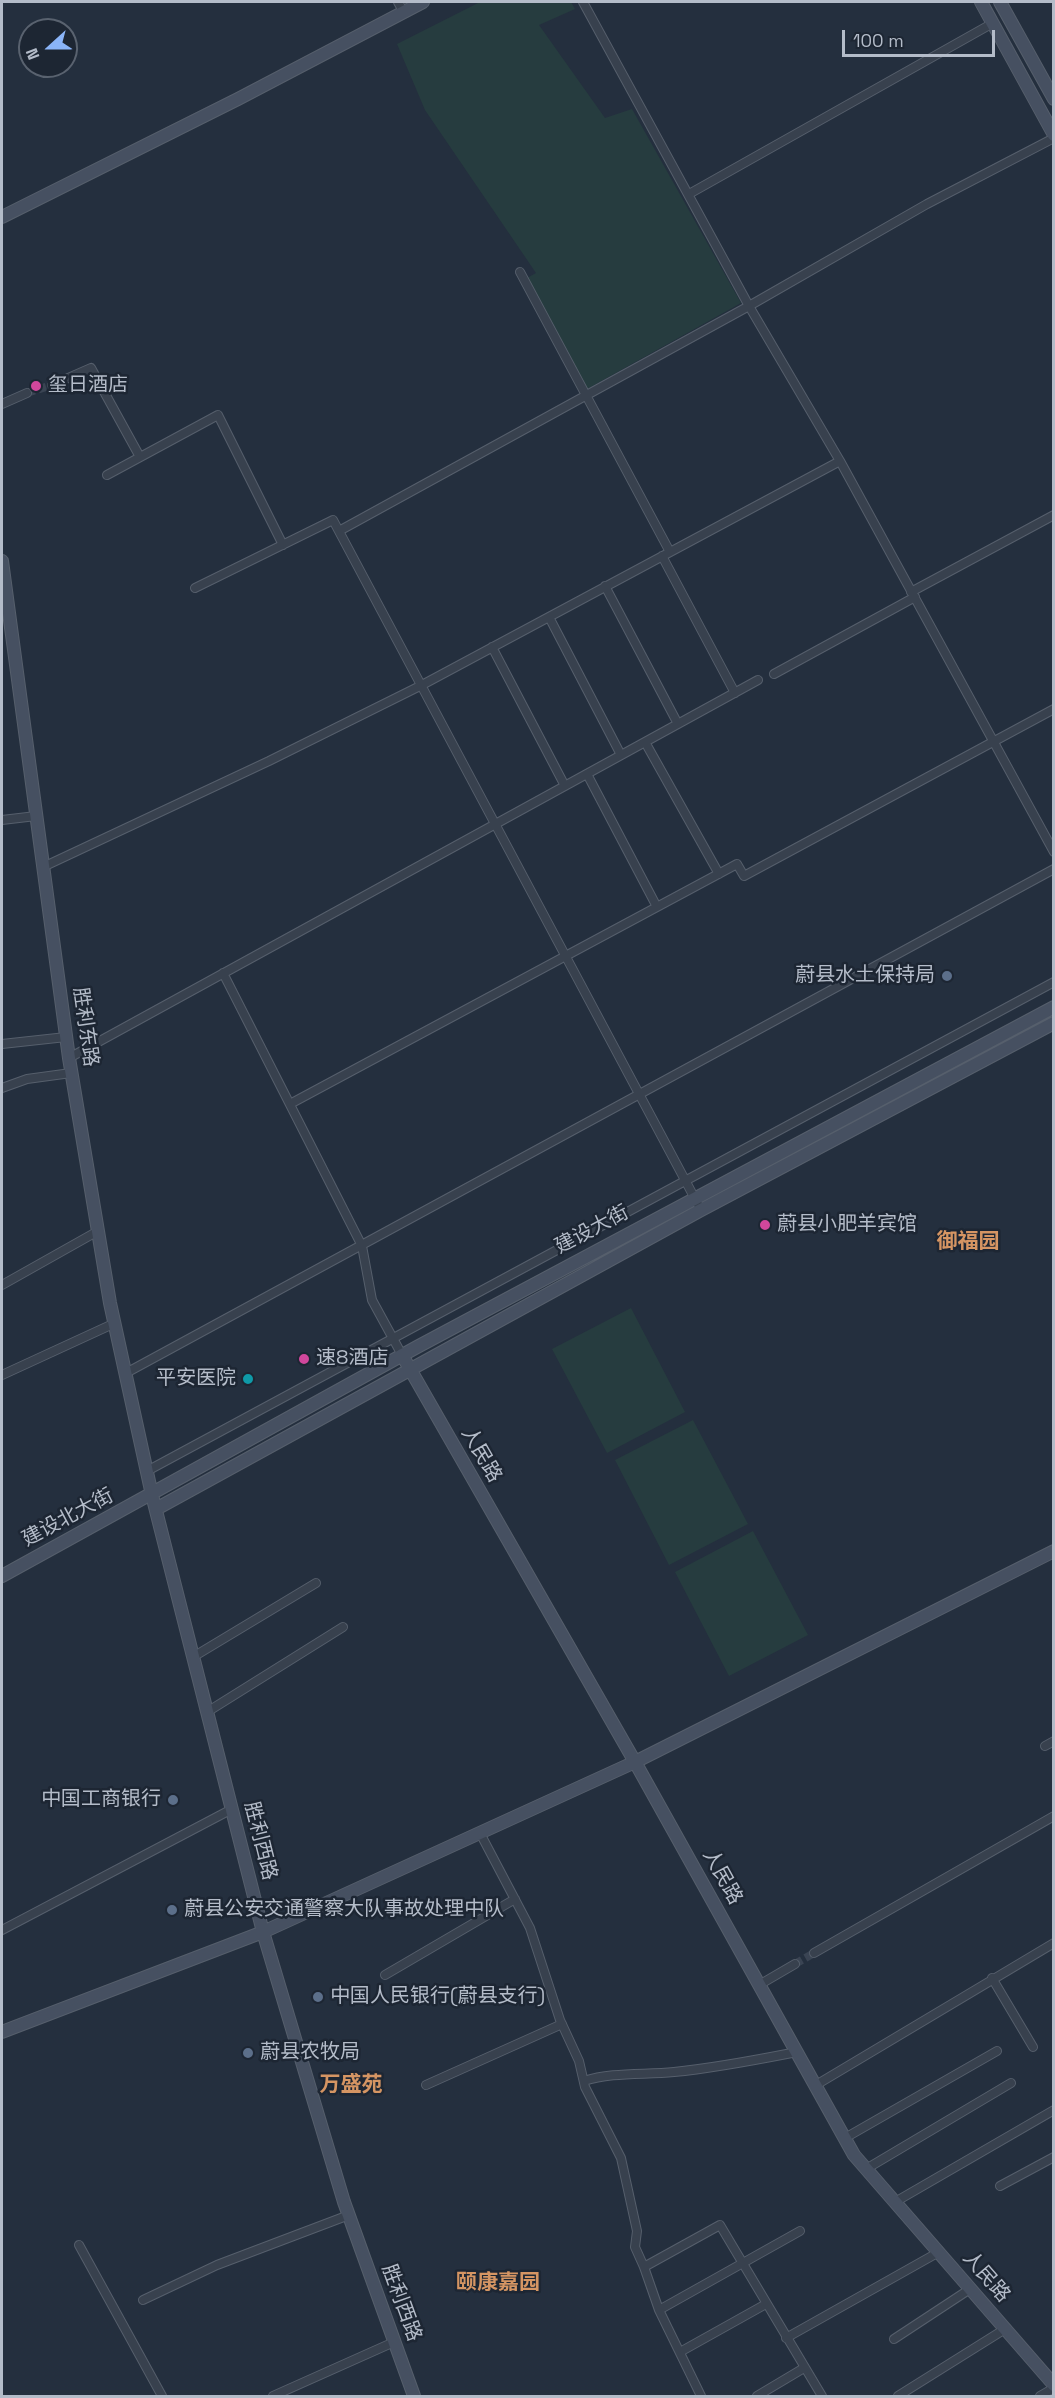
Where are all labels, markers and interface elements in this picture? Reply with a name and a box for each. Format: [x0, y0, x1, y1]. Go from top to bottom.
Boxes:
north arrow [18, 18, 78, 78]
scale bar [845, 18, 998, 56]
text: 100 m [853, 29, 904, 52]
text: N [21, 45, 44, 63]
place label: 玺日酒店 [48, 374, 128, 398]
marker: 玺日酒店 [29, 379, 43, 393]
place label: 蔚县水土保持局 [795, 964, 935, 988]
marker: 蔚县水土保持局 [940, 969, 954, 983]
street label: 胜利东路 [68, 986, 102, 1068]
street label: 建设大街 [551, 1201, 633, 1259]
place label: 蔚县小肥羊宾馆 [777, 1213, 917, 1237]
marker: 蔚县小肥羊宾馆 [758, 1218, 772, 1232]
district label: 御福园 [937, 1229, 999, 1255]
place label: 速8酒店 [316, 1347, 388, 1371]
marker: 速8酒店 [297, 1352, 311, 1366]
place label: 平安医院 [156, 1367, 236, 1391]
marker: 平安医院 [241, 1372, 255, 1386]
street label: 人民路 [456, 1423, 506, 1487]
street label: 建设北大街 [18, 1484, 118, 1552]
place label: 中国工商银行 [41, 1788, 161, 1812]
marker: 中国工商银行 [166, 1793, 180, 1807]
street label: 胜利西路 [239, 1799, 281, 1883]
street label: 人民路 [697, 1845, 747, 1909]
place label: 蔚县公安交通警察大队事故处理中队 [184, 1898, 504, 1922]
marker: 蔚县公安交通警察大队事故处理中队 [165, 1903, 179, 1917]
place label: 中国人民银行(蔚县支行) [330, 1985, 545, 2009]
marker: 中国人民银行(蔚县支行) [311, 1990, 325, 2004]
place label: 蔚县农牧局 [260, 2041, 360, 2065]
marker: 蔚县农牧局 [241, 2046, 255, 2060]
district label: 万盛苑 [320, 2072, 382, 2098]
street label: 人民路 [957, 2246, 1015, 2308]
street label: 胜利西路 [376, 2261, 426, 2345]
district label: 颐康嘉园 [456, 2270, 540, 2296]

